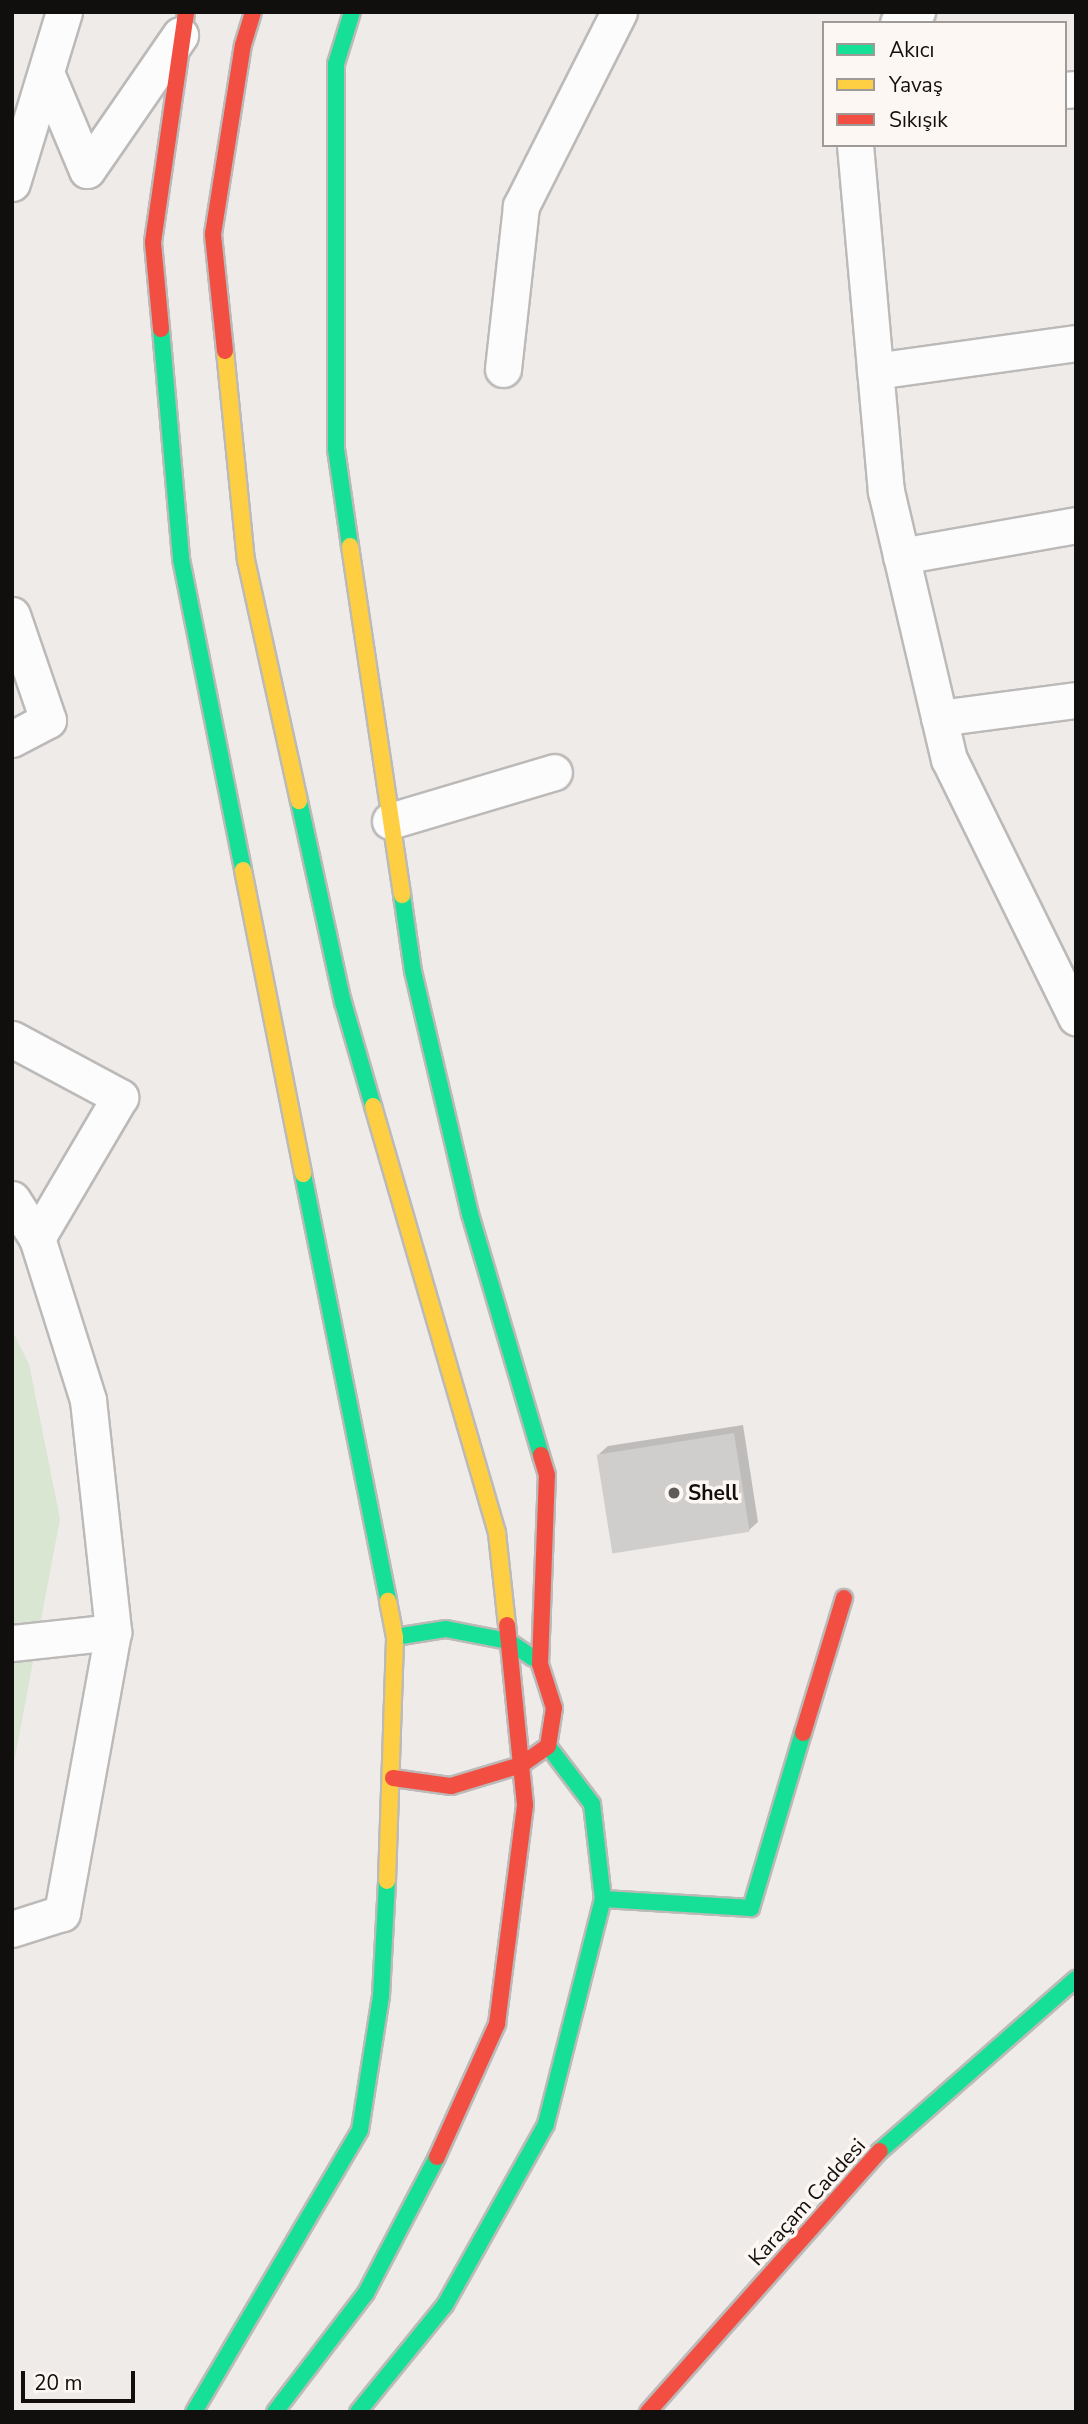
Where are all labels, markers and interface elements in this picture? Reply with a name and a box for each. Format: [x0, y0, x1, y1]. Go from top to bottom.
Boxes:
legend [822, 21, 1067, 147]
text: Akıcı [889, 36, 934, 64]
text: Yavaş [889, 71, 943, 99]
text: Sıkışık [889, 106, 948, 134]
place label: Shell [688, 1480, 738, 1506]
marker: Shell [666, 1485, 682, 1501]
street label: Karaçam Caddesi [743, 2133, 871, 2271]
scale bar [24, 2358, 138, 2402]
text: 20 m [34, 2369, 83, 2397]

